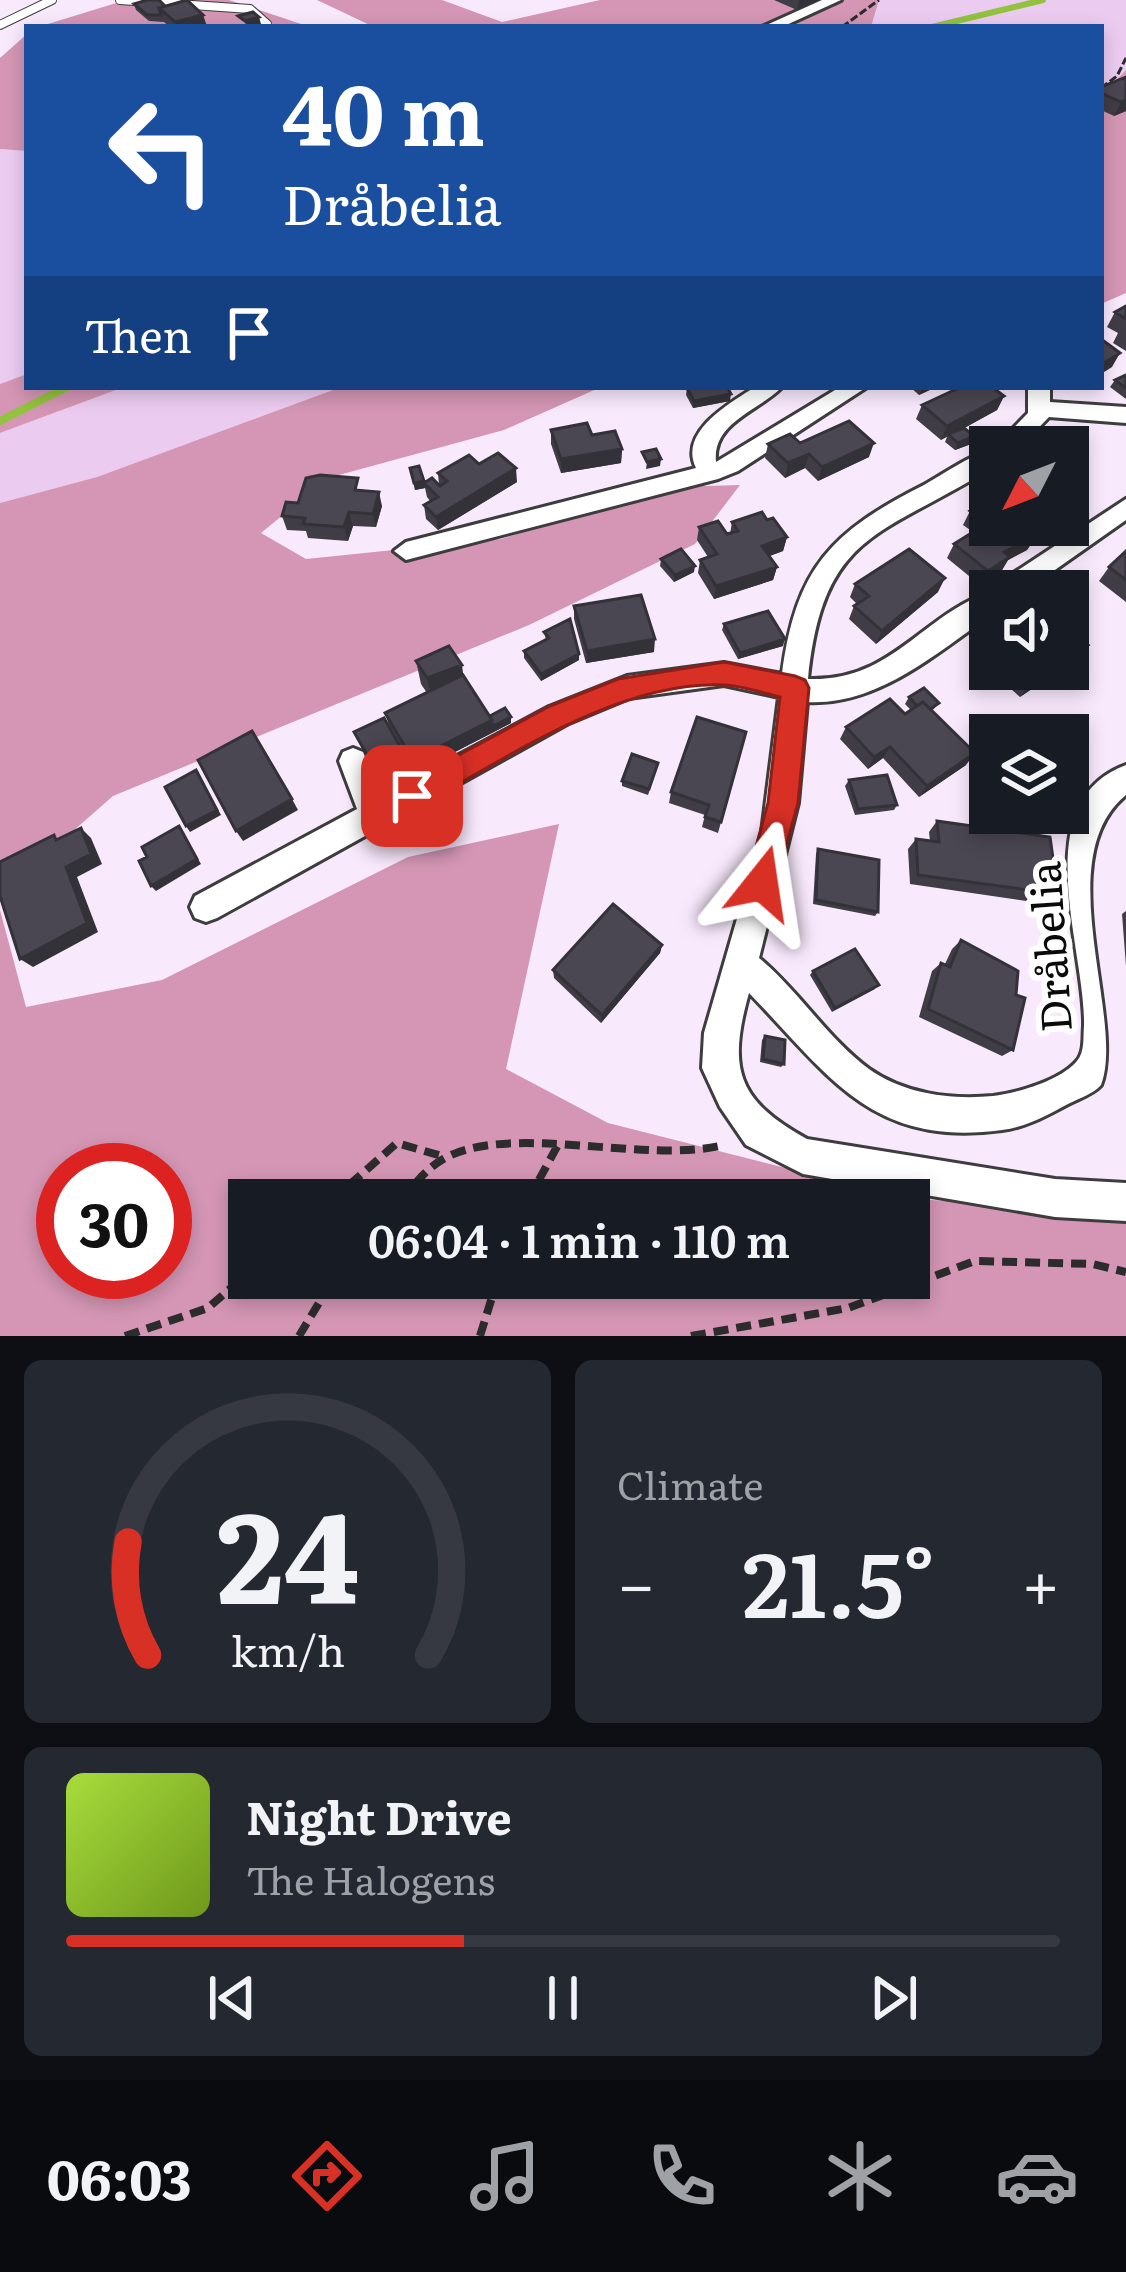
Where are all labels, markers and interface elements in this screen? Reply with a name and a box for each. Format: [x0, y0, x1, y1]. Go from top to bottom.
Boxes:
text: 40 m [282, 47, 485, 172]
icon: left [84, 72, 240, 228]
text: Dråbelia [282, 161, 502, 242]
text: Then [84, 300, 192, 367]
icon: arrive [216, 300, 282, 366]
north arrow [969, 426, 1089, 546]
map controls [969, 426, 1089, 834]
button: sound [969, 570, 1089, 690]
button: layers [969, 714, 1089, 834]
pin [361, 745, 463, 847]
icon: arrive [379, 763, 445, 829]
position arrow [699, 820, 825, 946]
street label: Dråbelia [1011, 859, 1085, 1034]
speed limit sign: 30 [36, 1143, 192, 1299]
text: 06:04 · 1 min · 110 m [368, 1205, 790, 1272]
text: Climate [617, 1454, 763, 1512]
text: 24 [216, 1457, 359, 1642]
text: 21.5° [742, 1512, 935, 1646]
text: − [617, 1531, 655, 1629]
text: + [1022, 1531, 1060, 1629]
text: km/h [230, 1616, 345, 1679]
text: Night Drive [246, 1782, 512, 1849]
text: The Halogens [246, 1849, 495, 1907]
icon: previous [199, 1965, 265, 2031]
icon: pause [530, 1965, 596, 2031]
icon: next [861, 1965, 927, 2031]
icon: directions [285, 2134, 369, 2218]
icon: music [463, 2134, 547, 2218]
icon: phone [640, 2134, 724, 2218]
icon: climate [818, 2134, 902, 2218]
icon: car [995, 2134, 1079, 2218]
text: 06:03 [47, 2136, 192, 2217]

